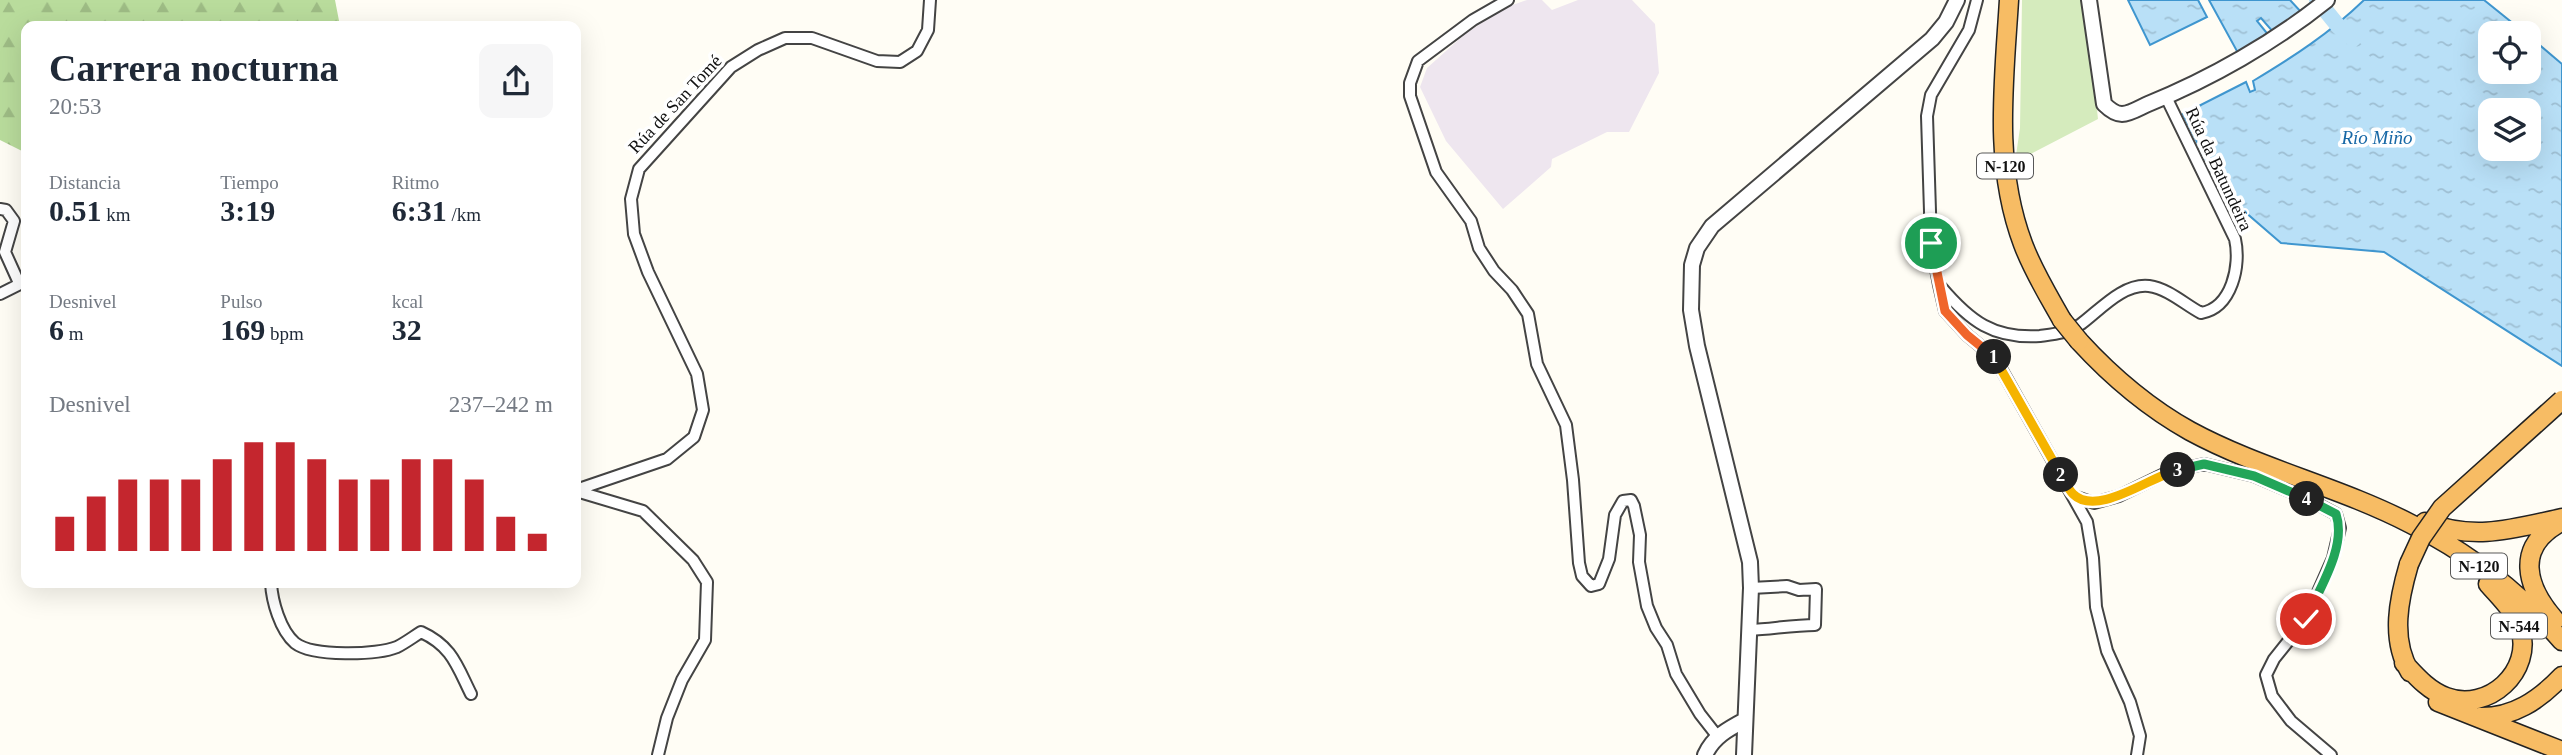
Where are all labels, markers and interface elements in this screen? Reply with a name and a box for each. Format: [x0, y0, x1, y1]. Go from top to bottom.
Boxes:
map controls [2478, 21, 2541, 161]
button: locate [2478, 21, 2541, 84]
button: share [479, 44, 553, 118]
text: Carrera nocturna [49, 47, 339, 89]
street label: Rúa de San Tomé [624, 51, 726, 157]
text: 20:53 [49, 94, 101, 119]
button: layers [2478, 98, 2541, 161]
street label: Rúa da Batundeira [2182, 104, 2256, 234]
water label: Río Miño [2340, 127, 2413, 148]
road number: N-120 [1977, 154, 2033, 178]
text: Distancia [49, 172, 121, 193]
text: Tiempo [220, 172, 279, 193]
text: Ritmo [392, 172, 439, 193]
text: 0.51 [49, 194, 102, 227]
text: 3:19 [220, 194, 275, 227]
text: 6:31 [392, 194, 447, 227]
text: km [102, 204, 131, 225]
text: /km [447, 204, 481, 225]
pin [1901, 213, 1961, 273]
icon: arrive [1912, 224, 1950, 262]
text: Desnivel [49, 291, 117, 312]
text: Pulso [220, 291, 263, 312]
text: kcal [392, 291, 423, 312]
text: 6 [49, 313, 64, 346]
text: 169 [220, 313, 265, 346]
text: 32 [392, 313, 422, 346]
text: m [64, 323, 84, 344]
text: bpm [265, 323, 304, 344]
pin: 1 [1976, 340, 2011, 374]
text: 1 [1989, 346, 1998, 367]
text: Desnivel [49, 392, 131, 417]
text: 237–242 m [449, 392, 553, 417]
pin: 3 [2160, 452, 2196, 488]
pin: 2 [2044, 458, 2078, 492]
text: 3 [2173, 459, 2182, 480]
text: 2 [2056, 464, 2065, 485]
pin: 4 [2290, 482, 2324, 516]
text: 4 [2302, 488, 2311, 509]
road number: N-120 [2451, 554, 2507, 579]
pin [2276, 589, 2336, 649]
icon: check [2287, 600, 2325, 638]
road number: N-544 [2491, 614, 2547, 638]

